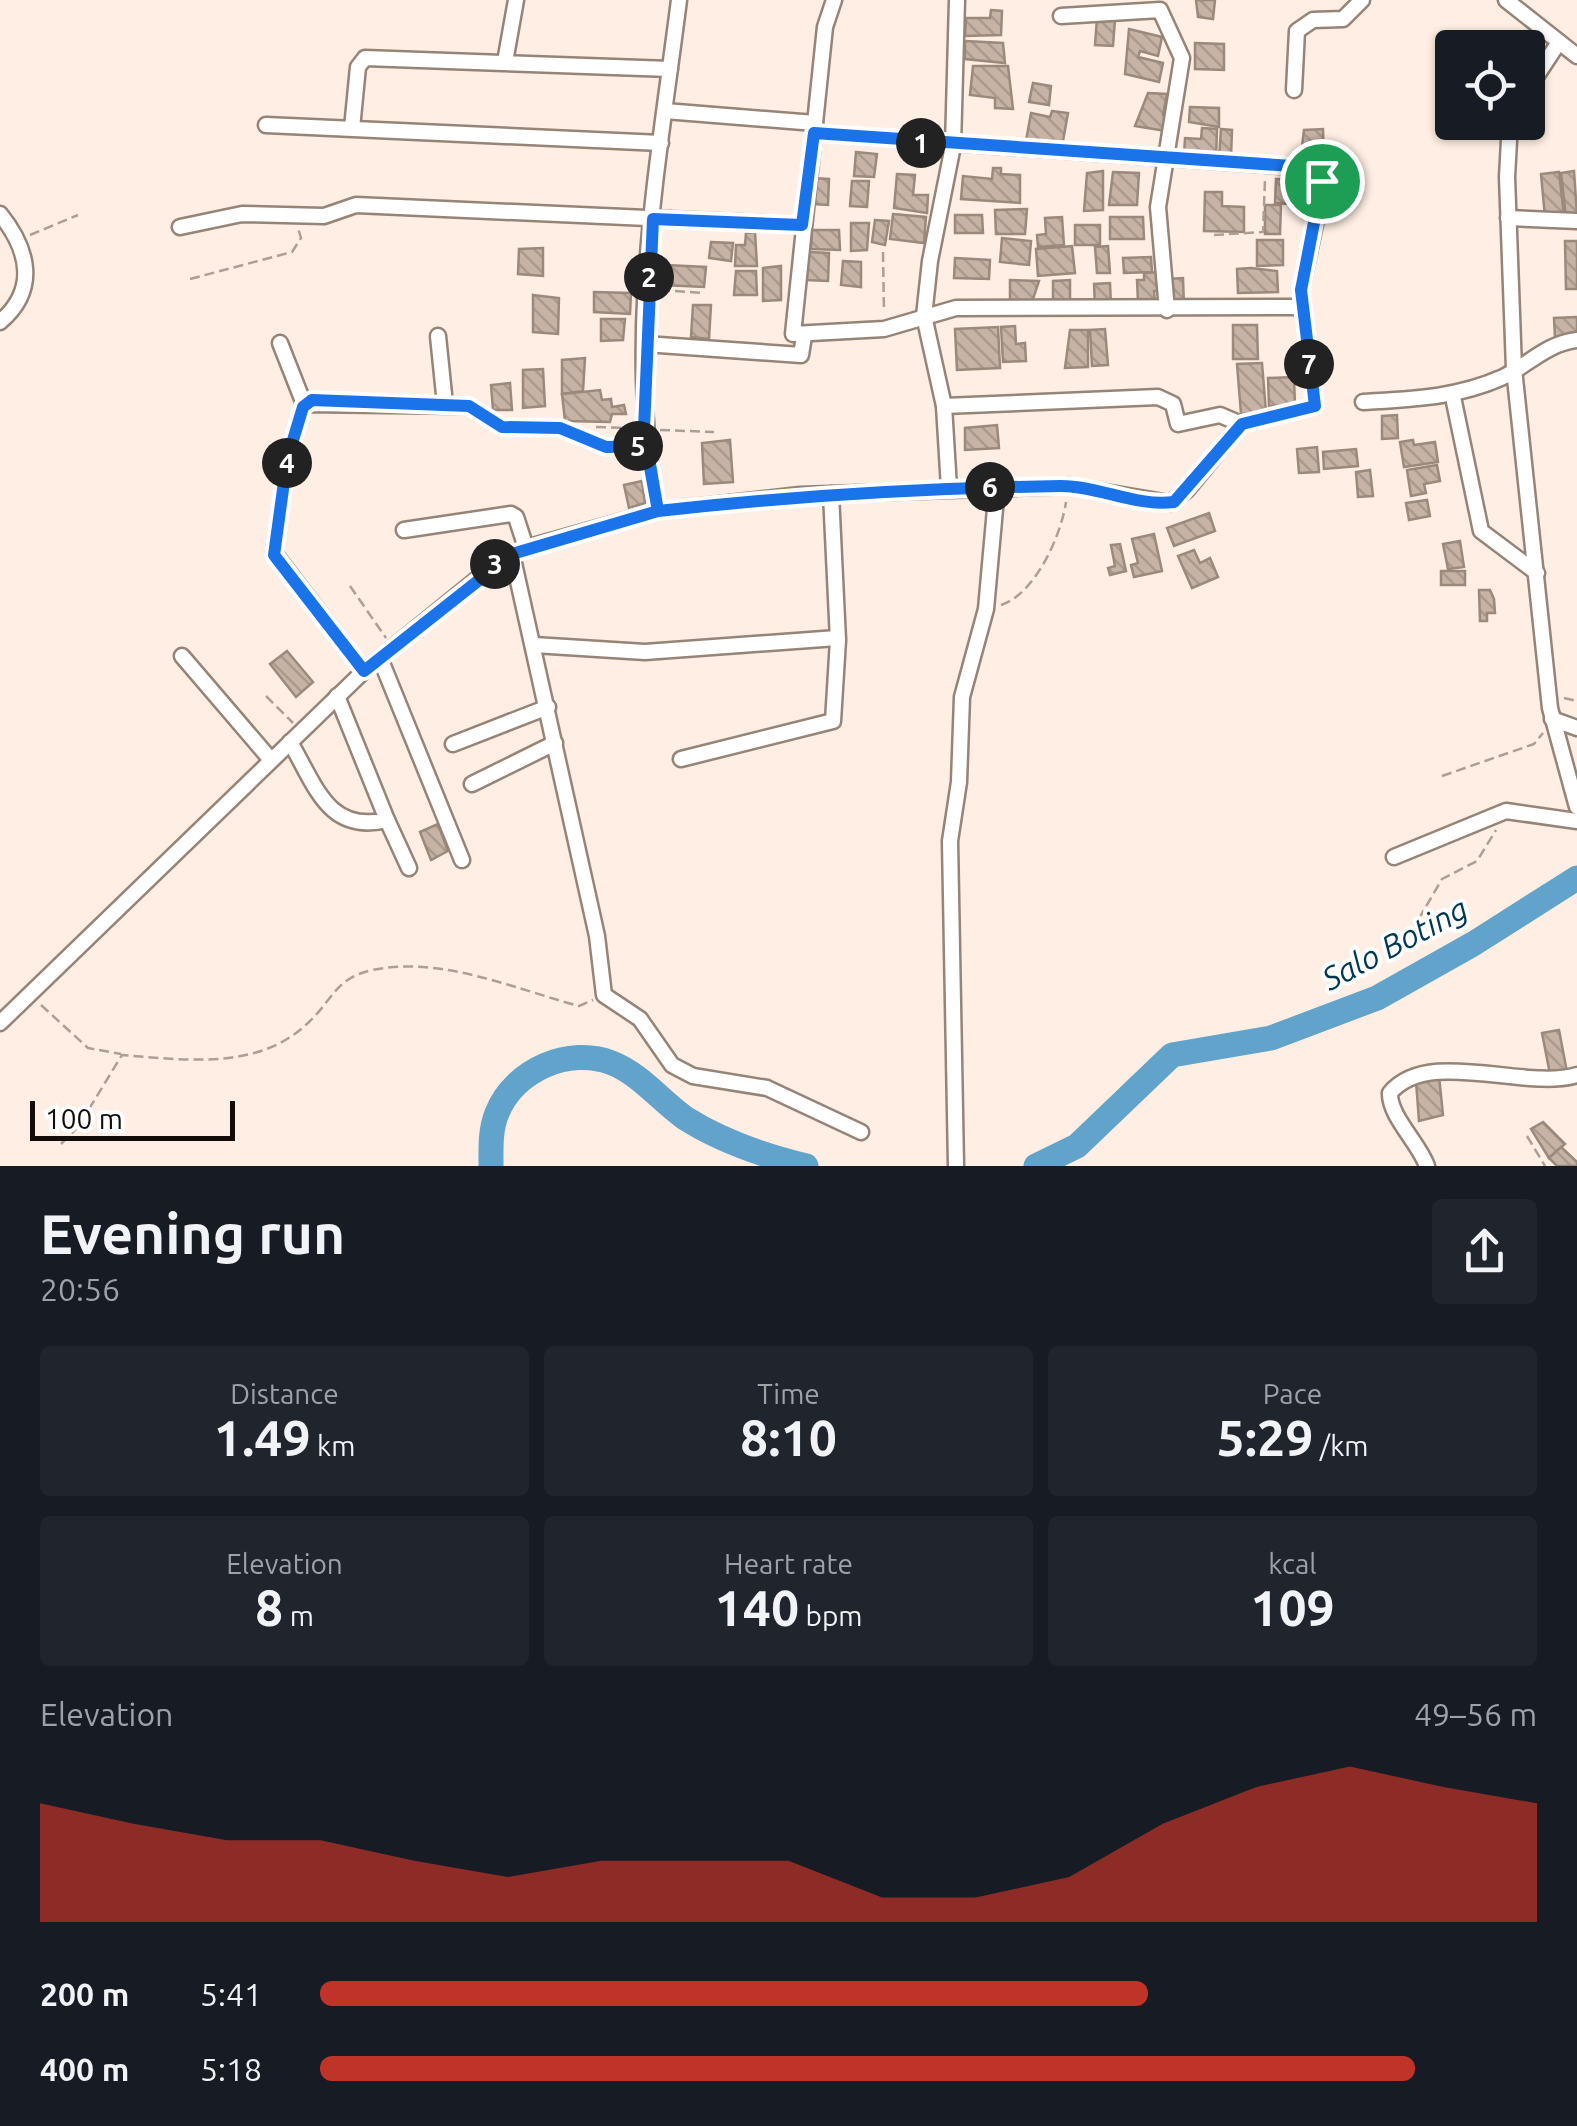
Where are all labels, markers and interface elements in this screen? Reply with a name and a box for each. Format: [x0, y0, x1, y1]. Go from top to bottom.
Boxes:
map controls [1435, 30, 1545, 140]
button: locate [1435, 30, 1545, 140]
pin: 1 [896, 118, 946, 168]
text: 1 [913, 127, 929, 158]
pin [1280, 139, 1365, 224]
icon: arrive [1295, 154, 1350, 209]
pin: 2 [624, 252, 674, 302]
text: 2 [641, 261, 657, 292]
pin: 7 [1284, 339, 1334, 389]
text: 7 [1301, 348, 1317, 379]
pin: 5 [613, 421, 663, 471]
text: 5 [630, 430, 646, 461]
pin: 4 [262, 438, 312, 488]
text: 4 [279, 447, 295, 478]
pin: 6 [965, 462, 1015, 512]
text: 6 [982, 471, 998, 502]
pin: 3 [470, 539, 520, 589]
text: 3 [487, 548, 503, 579]
water label: Salo Boting [1315, 890, 1473, 997]
scale bar [30, 1096, 235, 1140]
text: 100 m [45, 1103, 123, 1134]
button: share [1432, 1199, 1537, 1304]
text: Evening run [40, 1203, 345, 1264]
text: 20:56 [40, 1271, 120, 1307]
text: Distance [230, 1378, 339, 1409]
text: Time [757, 1378, 820, 1409]
text: Pace [1263, 1378, 1322, 1409]
text: 1.49 [214, 1409, 311, 1465]
text: 8:10 [740, 1409, 837, 1465]
text: 5:29 [1217, 1409, 1313, 1465]
text: km [311, 1430, 355, 1461]
text: /km [1313, 1430, 1368, 1461]
text: Elevation [226, 1548, 343, 1579]
text: Heart rate [724, 1548, 853, 1579]
text: kcal [1268, 1548, 1317, 1579]
text: 8 [255, 1579, 283, 1635]
text: 140 [715, 1579, 799, 1635]
text: 109 [1250, 1579, 1335, 1635]
text: m [283, 1600, 314, 1631]
text: bpm [799, 1600, 862, 1631]
text: Elevation [40, 1696, 173, 1732]
text: 49–56 m [1414, 1696, 1537, 1732]
text: 200 m [40, 1976, 129, 2012]
text: 5:41 [200, 1976, 262, 2012]
text: 400 m [40, 2051, 129, 2087]
text: 5:18 [200, 2051, 262, 2087]

